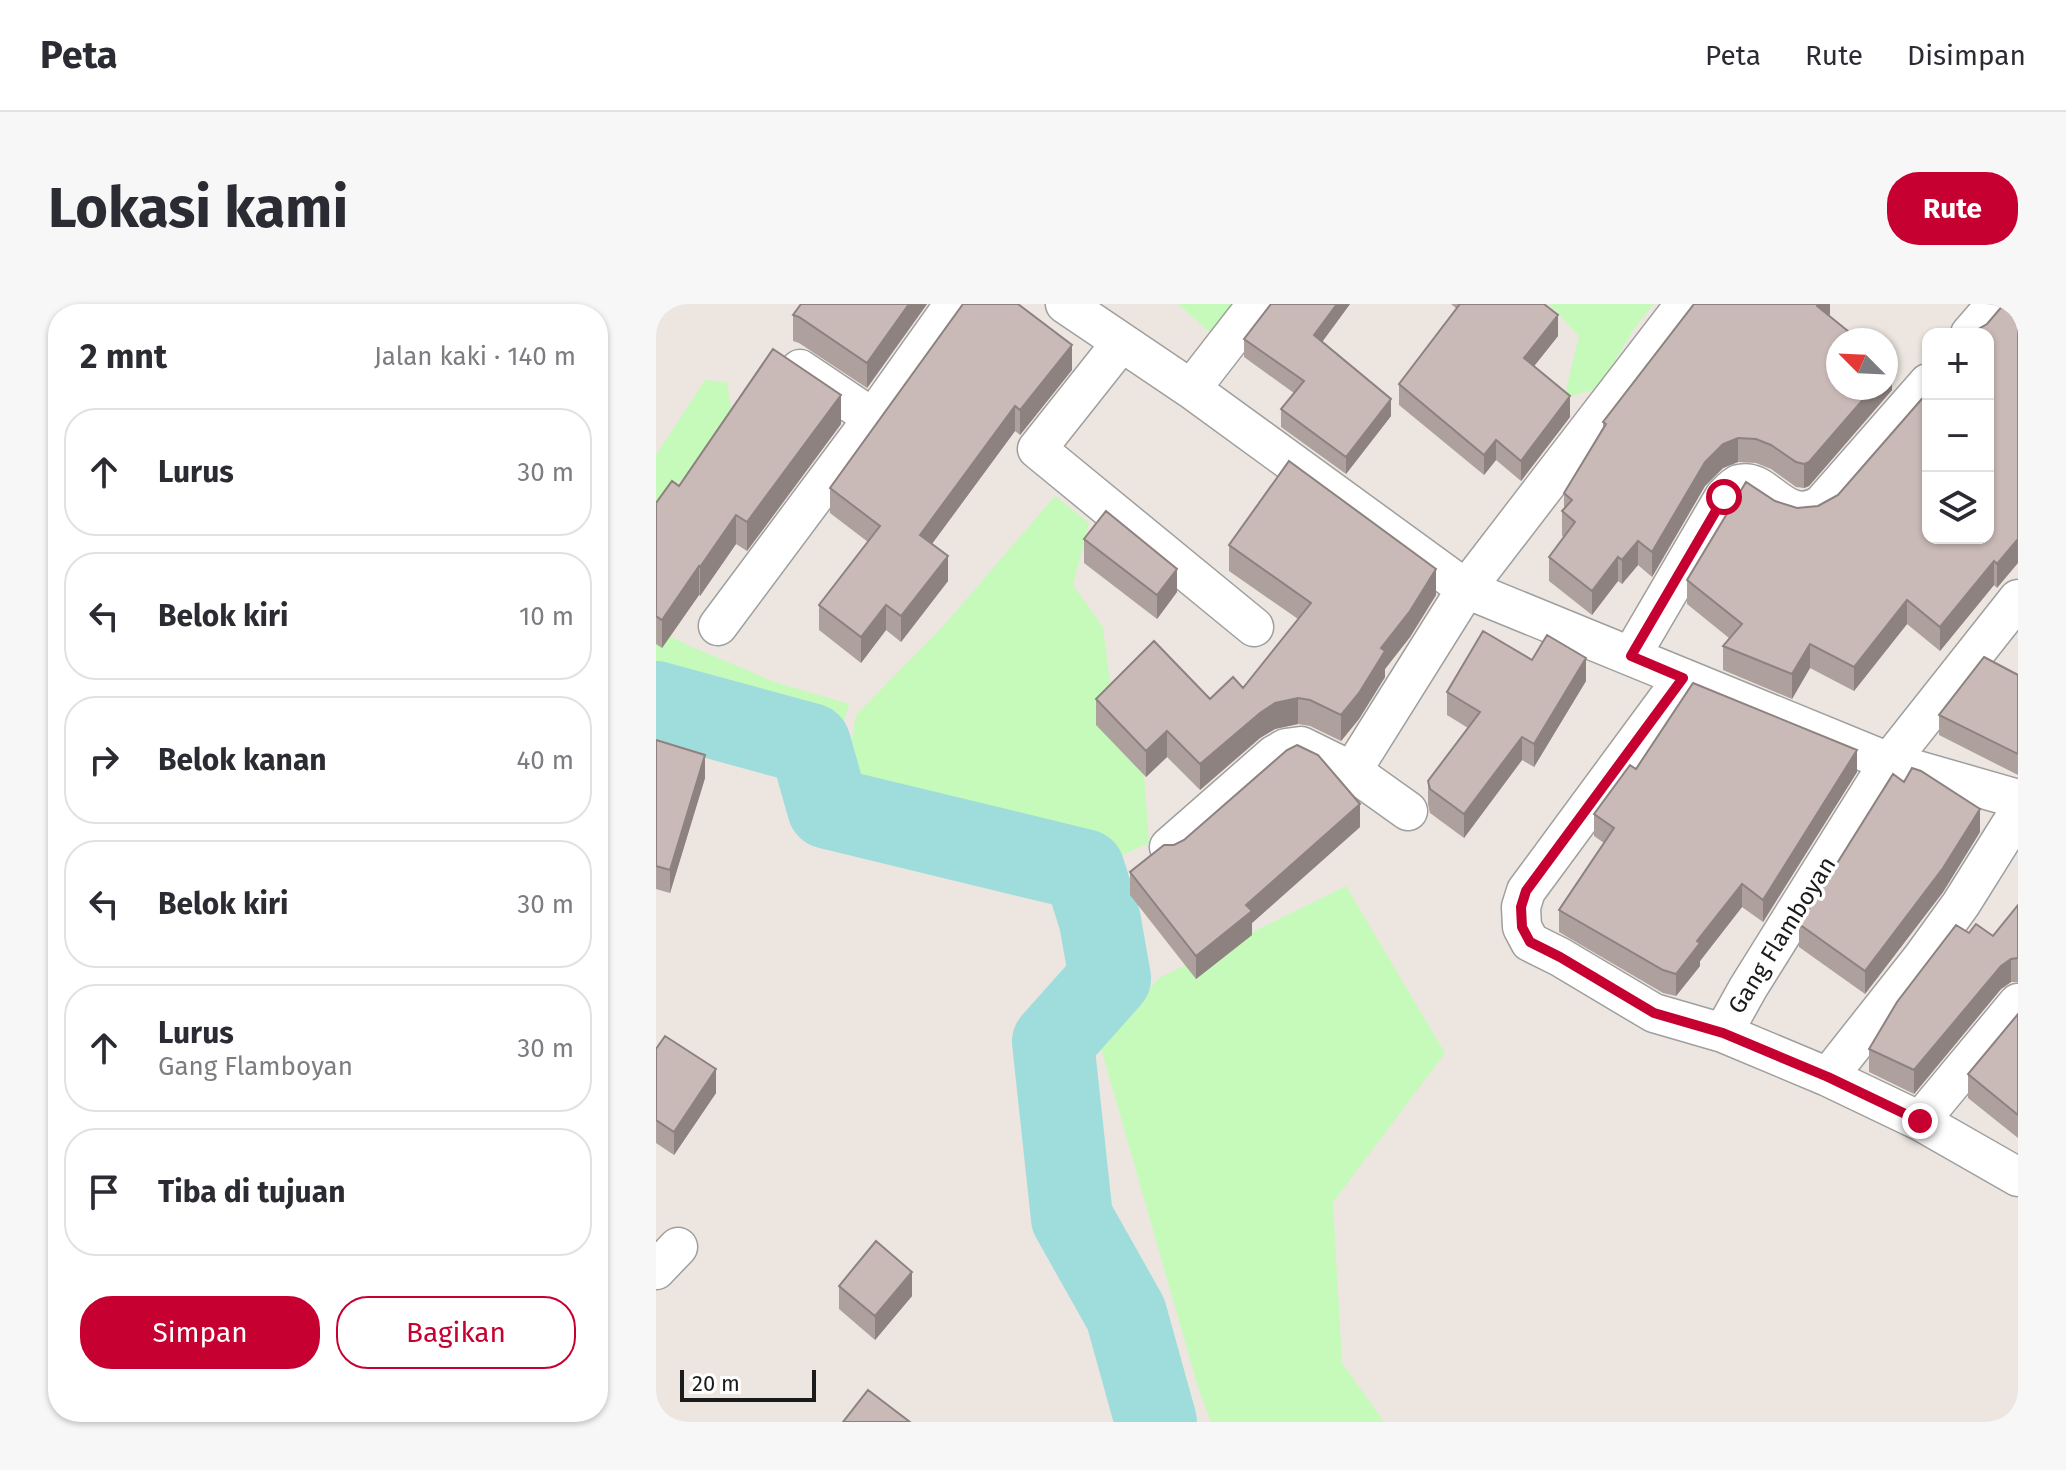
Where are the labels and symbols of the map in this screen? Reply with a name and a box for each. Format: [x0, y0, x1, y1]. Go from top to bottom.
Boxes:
north arrow [1826, 328, 1898, 400]
route start [1706, 479, 1742, 515]
street label: Gang Flamboyan [1722, 851, 1842, 1019]
route end [1902, 1103, 1938, 1139]
scale bar [680, 1366, 816, 1402]

